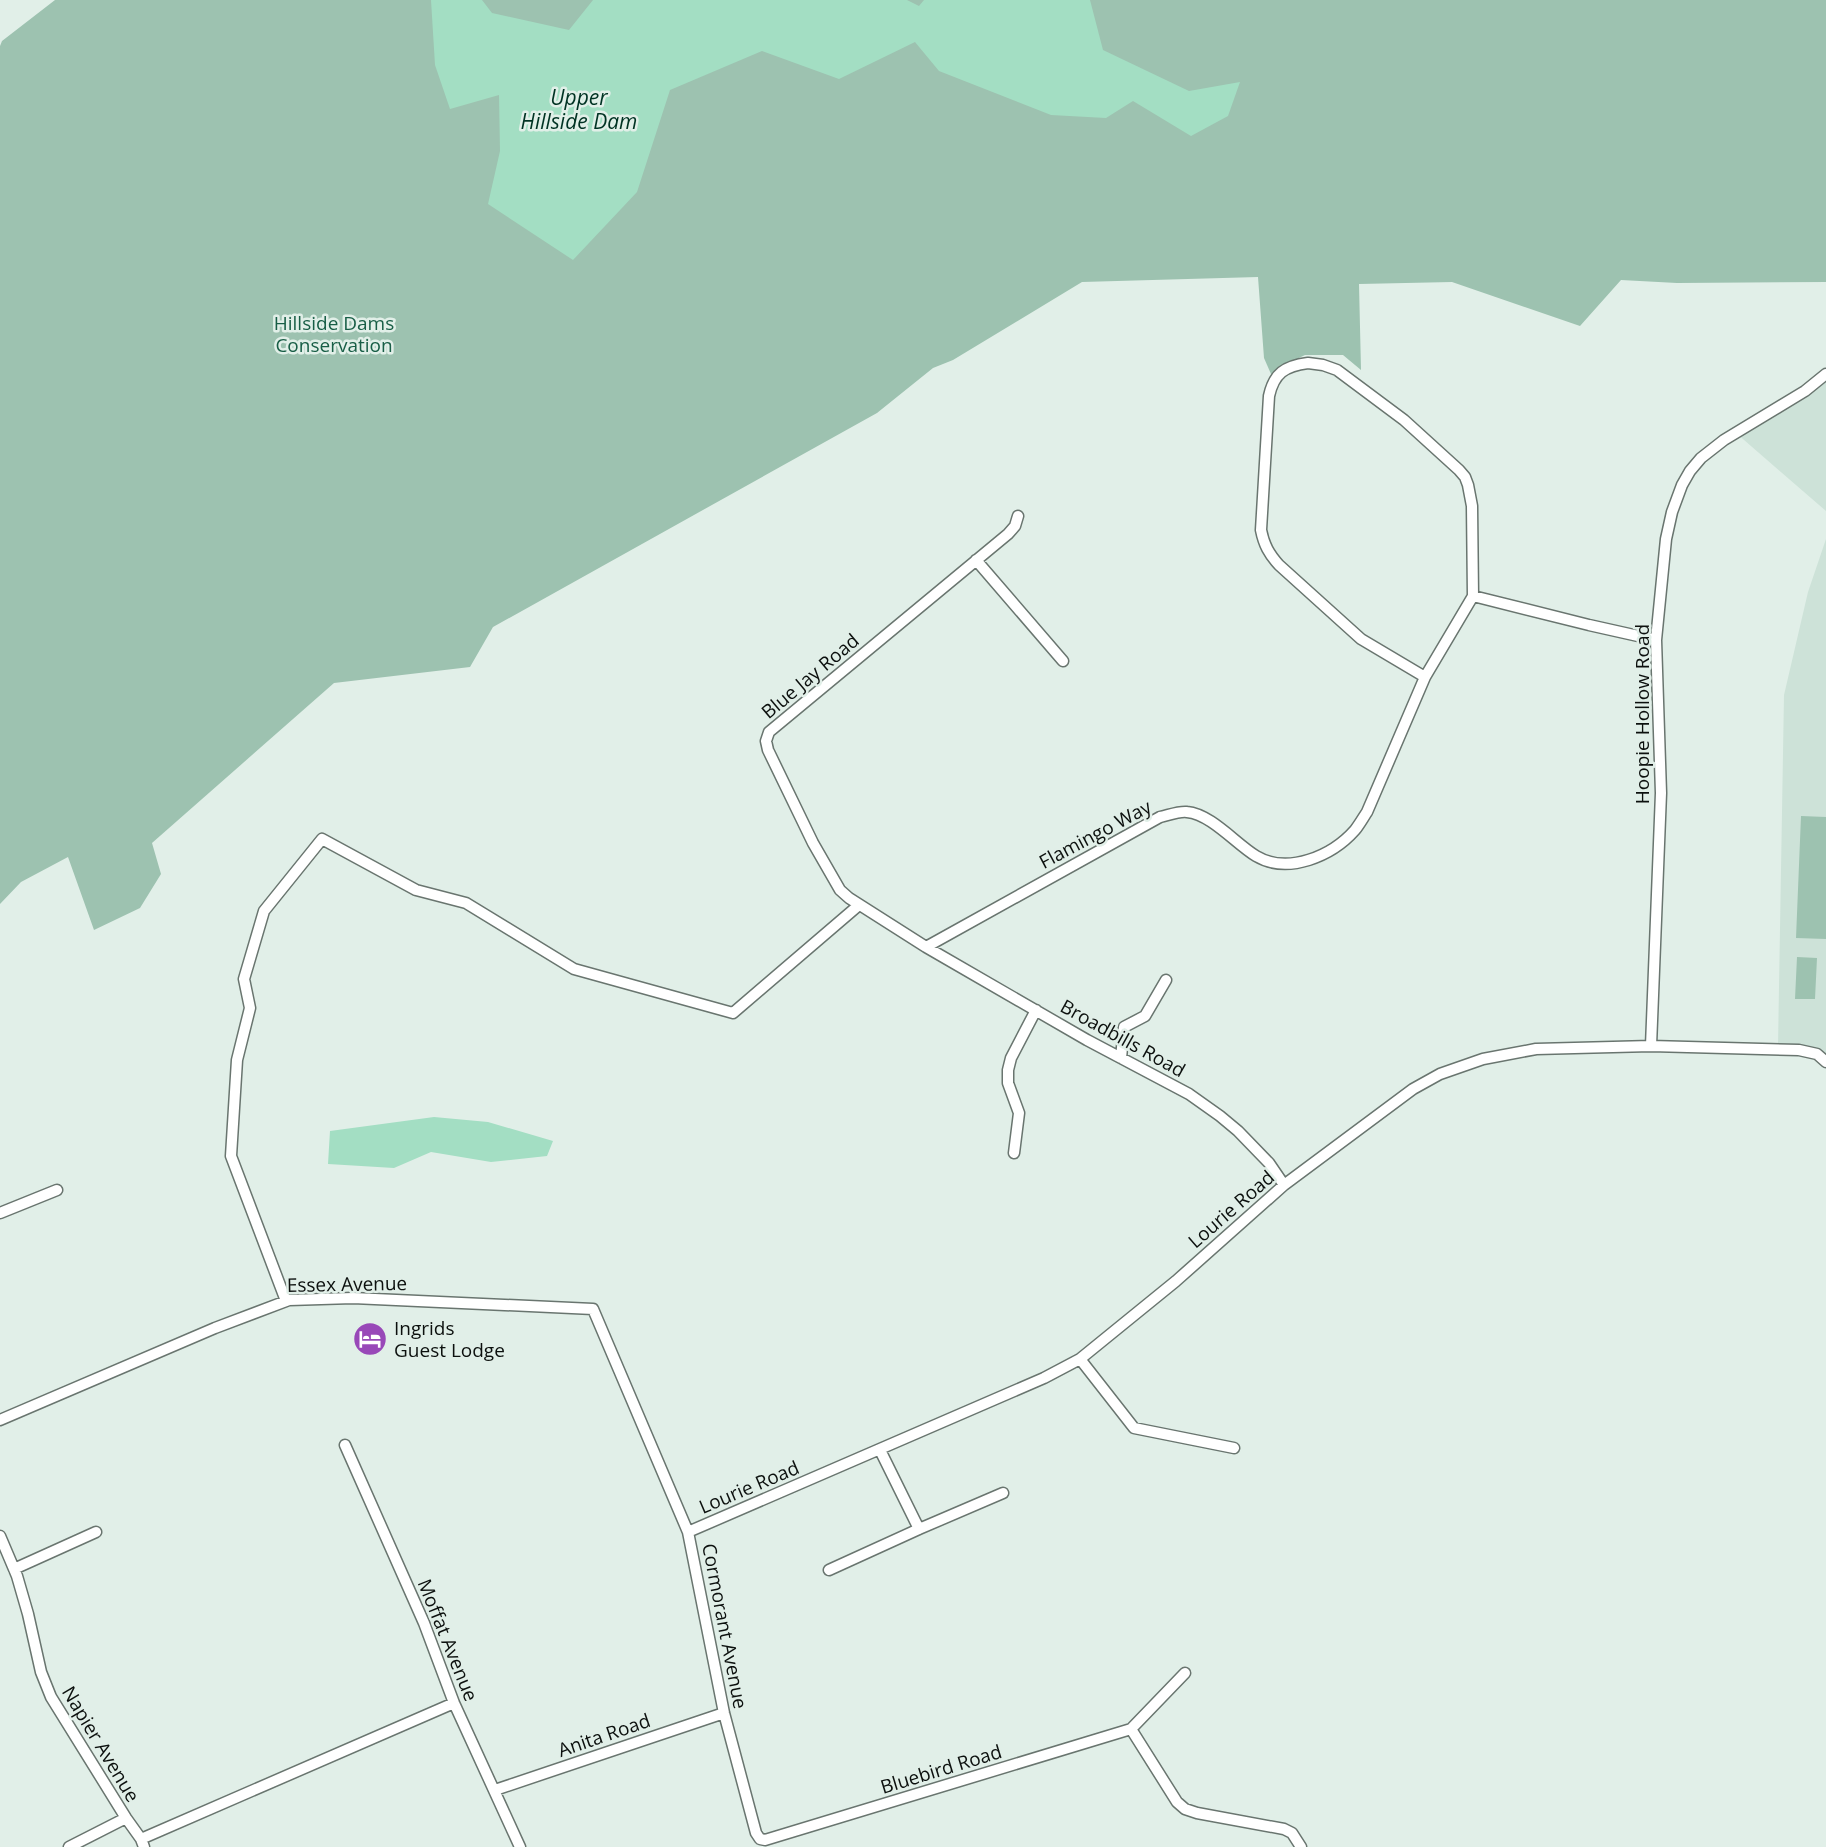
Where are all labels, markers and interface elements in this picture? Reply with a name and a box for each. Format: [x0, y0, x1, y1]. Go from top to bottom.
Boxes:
water label: Upper Hillside Dam [521, 83, 637, 135]
park label: Hillside Dams Conservation [274, 310, 394, 358]
street label: Hoopie Hollow Road [1629, 624, 1655, 804]
street label: Blue Jay Road [756, 628, 864, 724]
street label: Flamingo Way [1034, 793, 1156, 874]
street label: Broadbills Road [1056, 993, 1190, 1083]
street label: Lourie Road [1182, 1164, 1280, 1254]
street label: Essex Avenue [287, 1270, 407, 1298]
place label: Ingrids Guest Lodge [394, 1315, 505, 1363]
hotel icon: Ingrids Guest Lodge [351, 1320, 389, 1358]
street label: Lourie Road [695, 1454, 803, 1520]
street label: Cormorant Avenue [696, 1541, 754, 1711]
street label: Moffat Avenue [412, 1575, 484, 1705]
street label: Napier Avenue [56, 1681, 146, 1807]
street label: Anita Road [554, 1707, 654, 1763]
street label: Bluebird Road [877, 1738, 1005, 1800]

